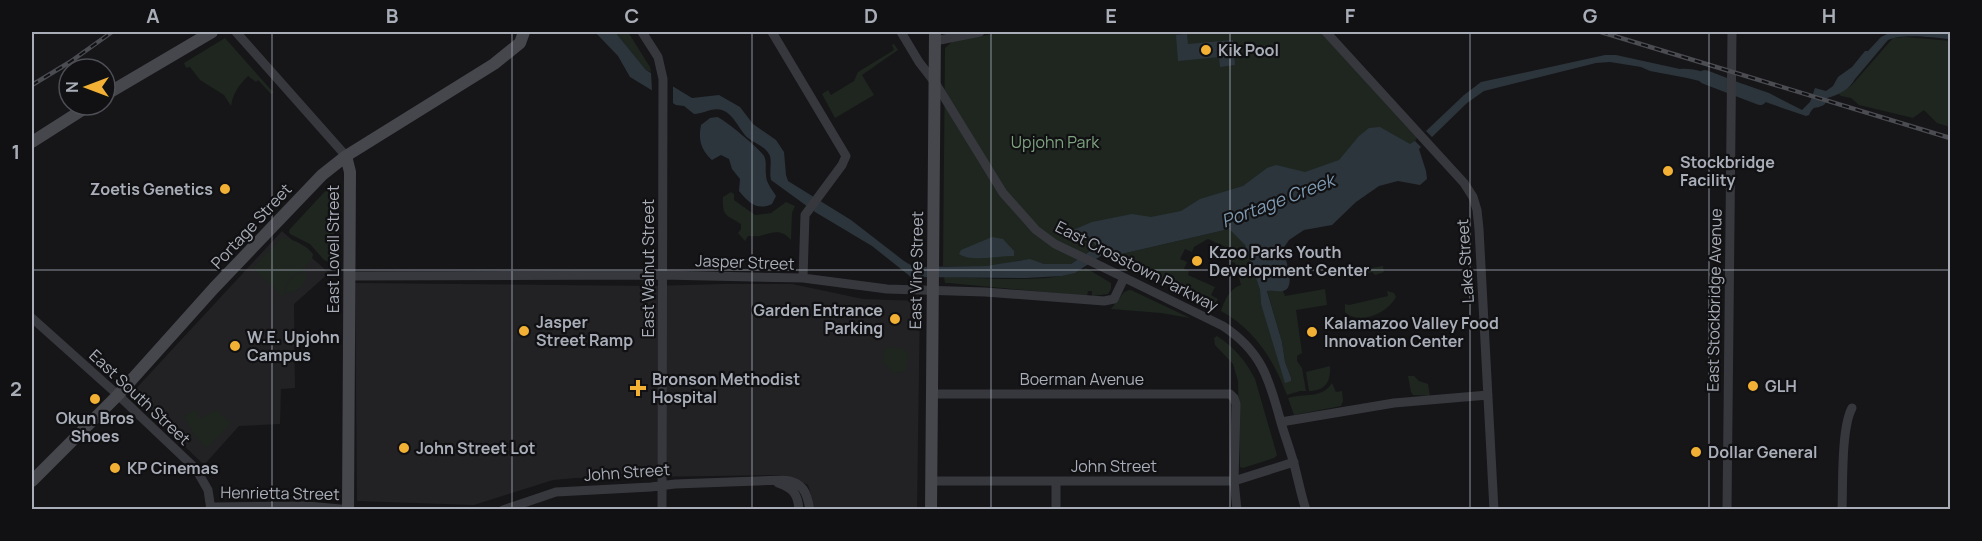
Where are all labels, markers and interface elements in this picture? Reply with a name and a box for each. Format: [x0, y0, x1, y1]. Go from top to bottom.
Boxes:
text: A [146, 2, 160, 29]
text: B [386, 2, 399, 29]
text: C [625, 2, 639, 29]
text: D [864, 2, 878, 29]
text: E [1105, 2, 1117, 29]
text: F [1345, 2, 1356, 29]
text: G [1583, 2, 1598, 29]
text: H [1822, 2, 1836, 29]
place label: Kik Pool [1218, 39, 1279, 61]
marker: Kik Pool [1199, 43, 1213, 57]
north arrow [57, 57, 117, 117]
text: N [61, 81, 83, 93]
park label: Upjohn Park [1011, 131, 1100, 153]
text: 1 [12, 138, 20, 165]
place label: Stockbridge Facility [1680, 151, 1775, 191]
marker: Stockbridge Facility [1661, 164, 1675, 178]
water label: Portage Creek [1218, 166, 1340, 233]
place label: Zoetis Genetics [90, 178, 213, 200]
street label: Portage Street [206, 179, 296, 273]
marker: Zoetis Genetics [218, 182, 232, 196]
street label: East Lovell Street [322, 185, 344, 313]
street label: East Walnut Street [637, 199, 659, 337]
street label: East Stockbridge Avenue [1701, 208, 1727, 392]
street label: East Vine Street [904, 211, 928, 329]
street label: East Crosstown Parkway [1052, 215, 1223, 317]
street label: Lake Street [1451, 218, 1479, 304]
place label: Kzoo Parks Youth Development Center [1209, 241, 1369, 281]
street label: Jasper Street [695, 249, 795, 275]
marker: Kzoo Parks Youth Development Center [1190, 254, 1204, 268]
place label: Garden Entrance Parking [753, 299, 883, 339]
place label: Jasper Street Ramp [536, 311, 633, 351]
marker: Garden Entrance Parking [888, 312, 902, 326]
place label: Kalamazoo Valley Food Innovation Center [1324, 312, 1499, 352]
marker: Jasper Street Ramp [517, 324, 531, 338]
marker: Kalamazoo Valley Food Innovation Center [1305, 325, 1319, 339]
place label: W.E. Upjohn Campus [247, 326, 340, 366]
marker: W.E. Upjohn Campus [228, 339, 242, 353]
street label: East South Street [85, 344, 195, 450]
place label: Bronson Methodist Hospital [652, 368, 800, 408]
street label: Boerman Avenue [1020, 368, 1144, 390]
text: 2 [10, 375, 22, 402]
place label: GLH [1765, 375, 1797, 397]
marker: Bronson Methodist Hospital [629, 379, 647, 397]
marker: GLH [1746, 379, 1760, 393]
marker: Okun Bros Shoes [88, 392, 102, 406]
place label: Okun Bros Shoes [56, 407, 135, 447]
place label: John Street Lot [416, 437, 536, 459]
marker: John Street Lot [397, 441, 411, 455]
place label: Dollar General [1708, 441, 1817, 463]
marker: Dollar General [1689, 445, 1703, 459]
street label: John Street [1071, 455, 1157, 477]
place label: KP Cinemas [127, 457, 219, 479]
street label: John Street [583, 458, 671, 486]
marker: KP Cinemas [108, 461, 122, 475]
street label: Henrietta Street [220, 481, 340, 505]

